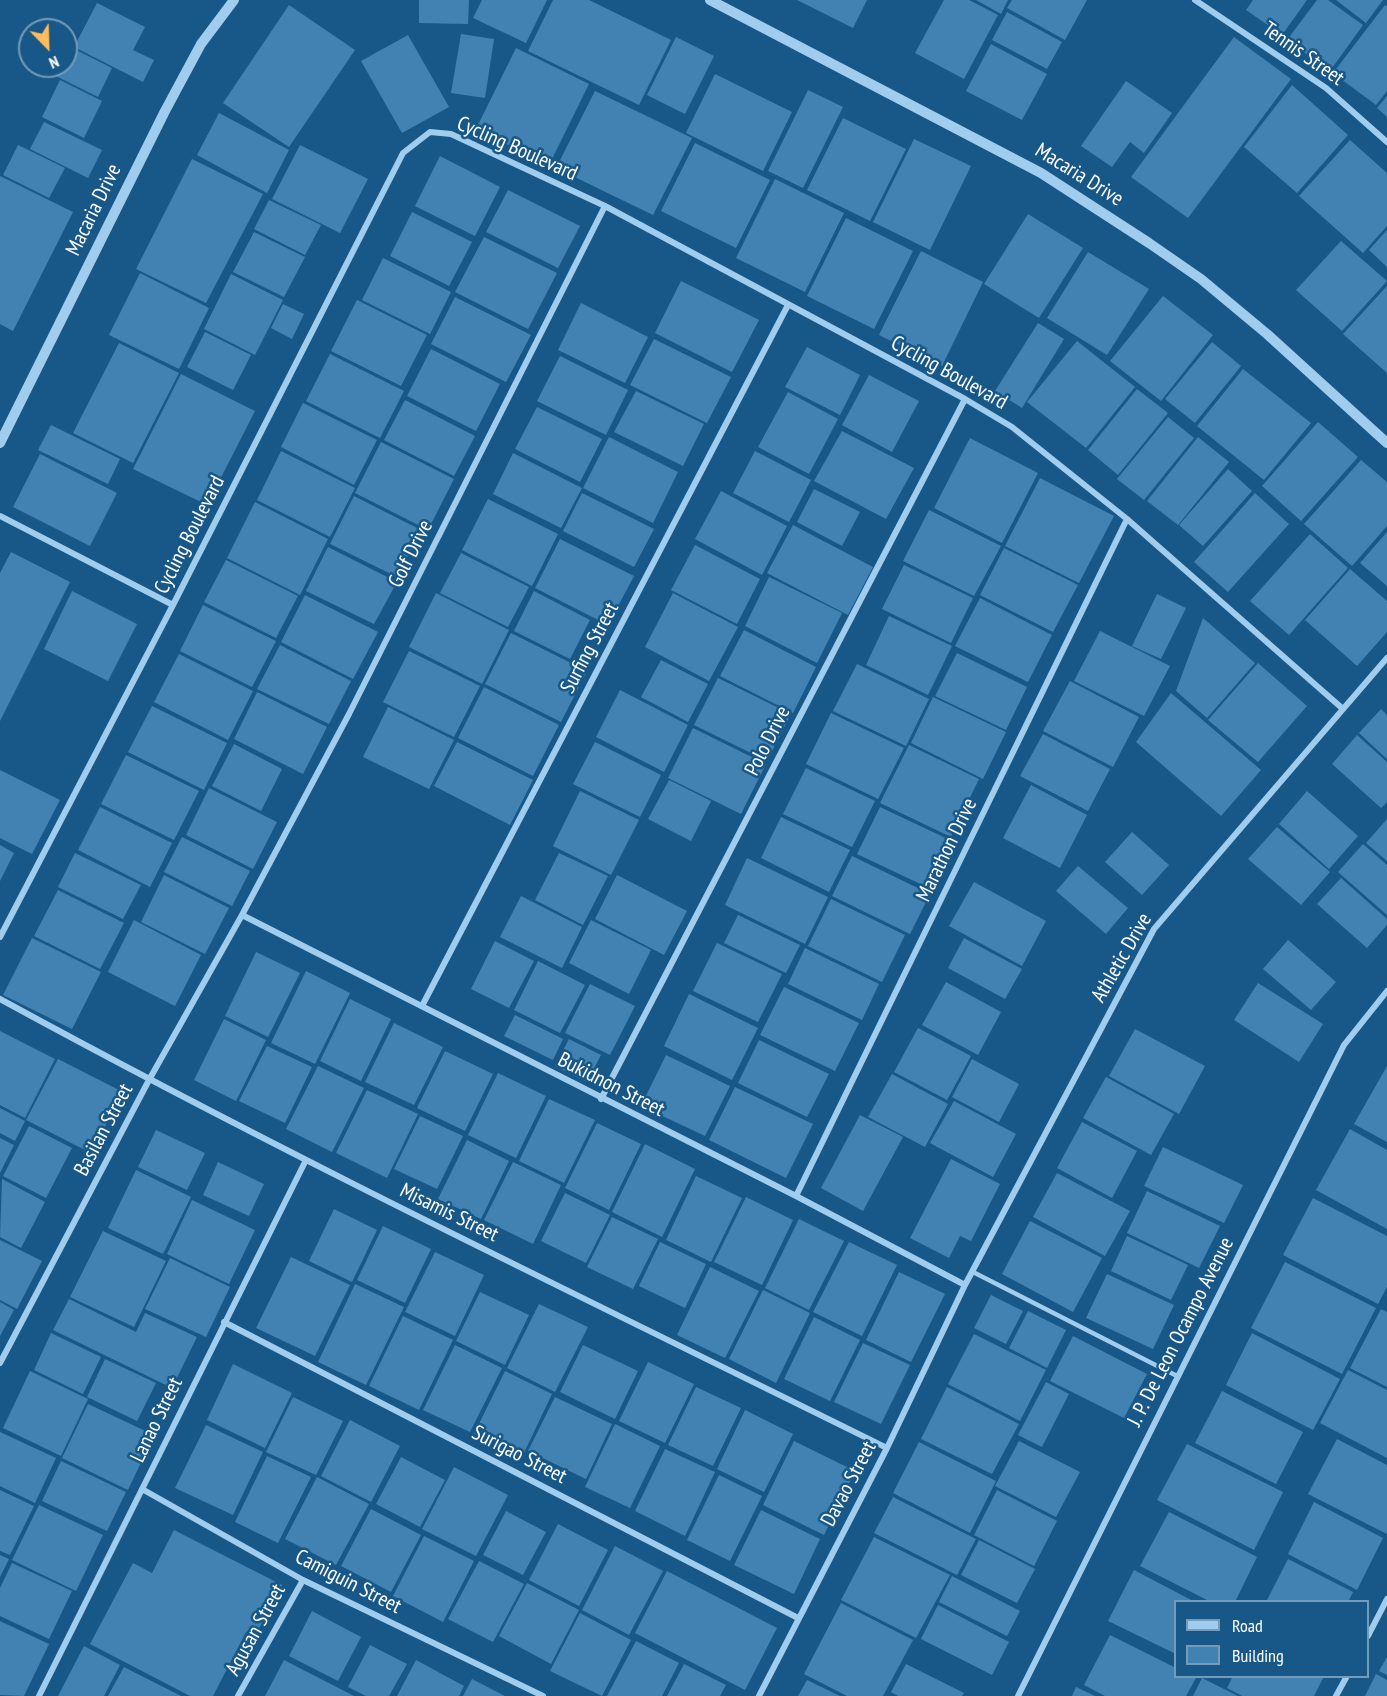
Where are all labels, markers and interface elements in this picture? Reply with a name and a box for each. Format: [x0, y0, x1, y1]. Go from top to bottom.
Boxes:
street label: Tennis Street [1257, 17, 1349, 91]
north arrow [18, 18, 78, 78]
text: N [46, 52, 62, 74]
street label: Cycling Boulevard [453, 111, 581, 187]
street label: Macaria Drive [1030, 138, 1128, 212]
street label: Macaria Drive [61, 160, 127, 260]
street label: Cycling Boulevard [886, 331, 1012, 415]
street label: Cycling Boulevard [149, 472, 231, 598]
street label: Golf Drive [383, 516, 439, 592]
street label: Surfing Street [556, 598, 624, 698]
street label: Polo Drive [740, 702, 796, 780]
street label: Marathon Drive [911, 794, 983, 906]
street label: Athletic Drive [1086, 909, 1158, 1007]
street label: Bukidnon Street [553, 1047, 669, 1123]
street label: Basilan Street [69, 1080, 139, 1180]
street label: Misamis Street [396, 1178, 502, 1248]
street label: J. P. De Leon Ocampo Avenue [1122, 1233, 1240, 1431]
street label: Lanao Street [126, 1373, 188, 1467]
street label: Surigao Street [467, 1420, 571, 1490]
street label: Davao Street [816, 1437, 882, 1531]
street label: Camiguin Street [291, 1544, 405, 1620]
street label: Agusan Street [221, 1580, 291, 1680]
legend [1174, 1600, 1369, 1678]
text: Road [1232, 1614, 1263, 1637]
text: Building [1232, 1644, 1284, 1667]

